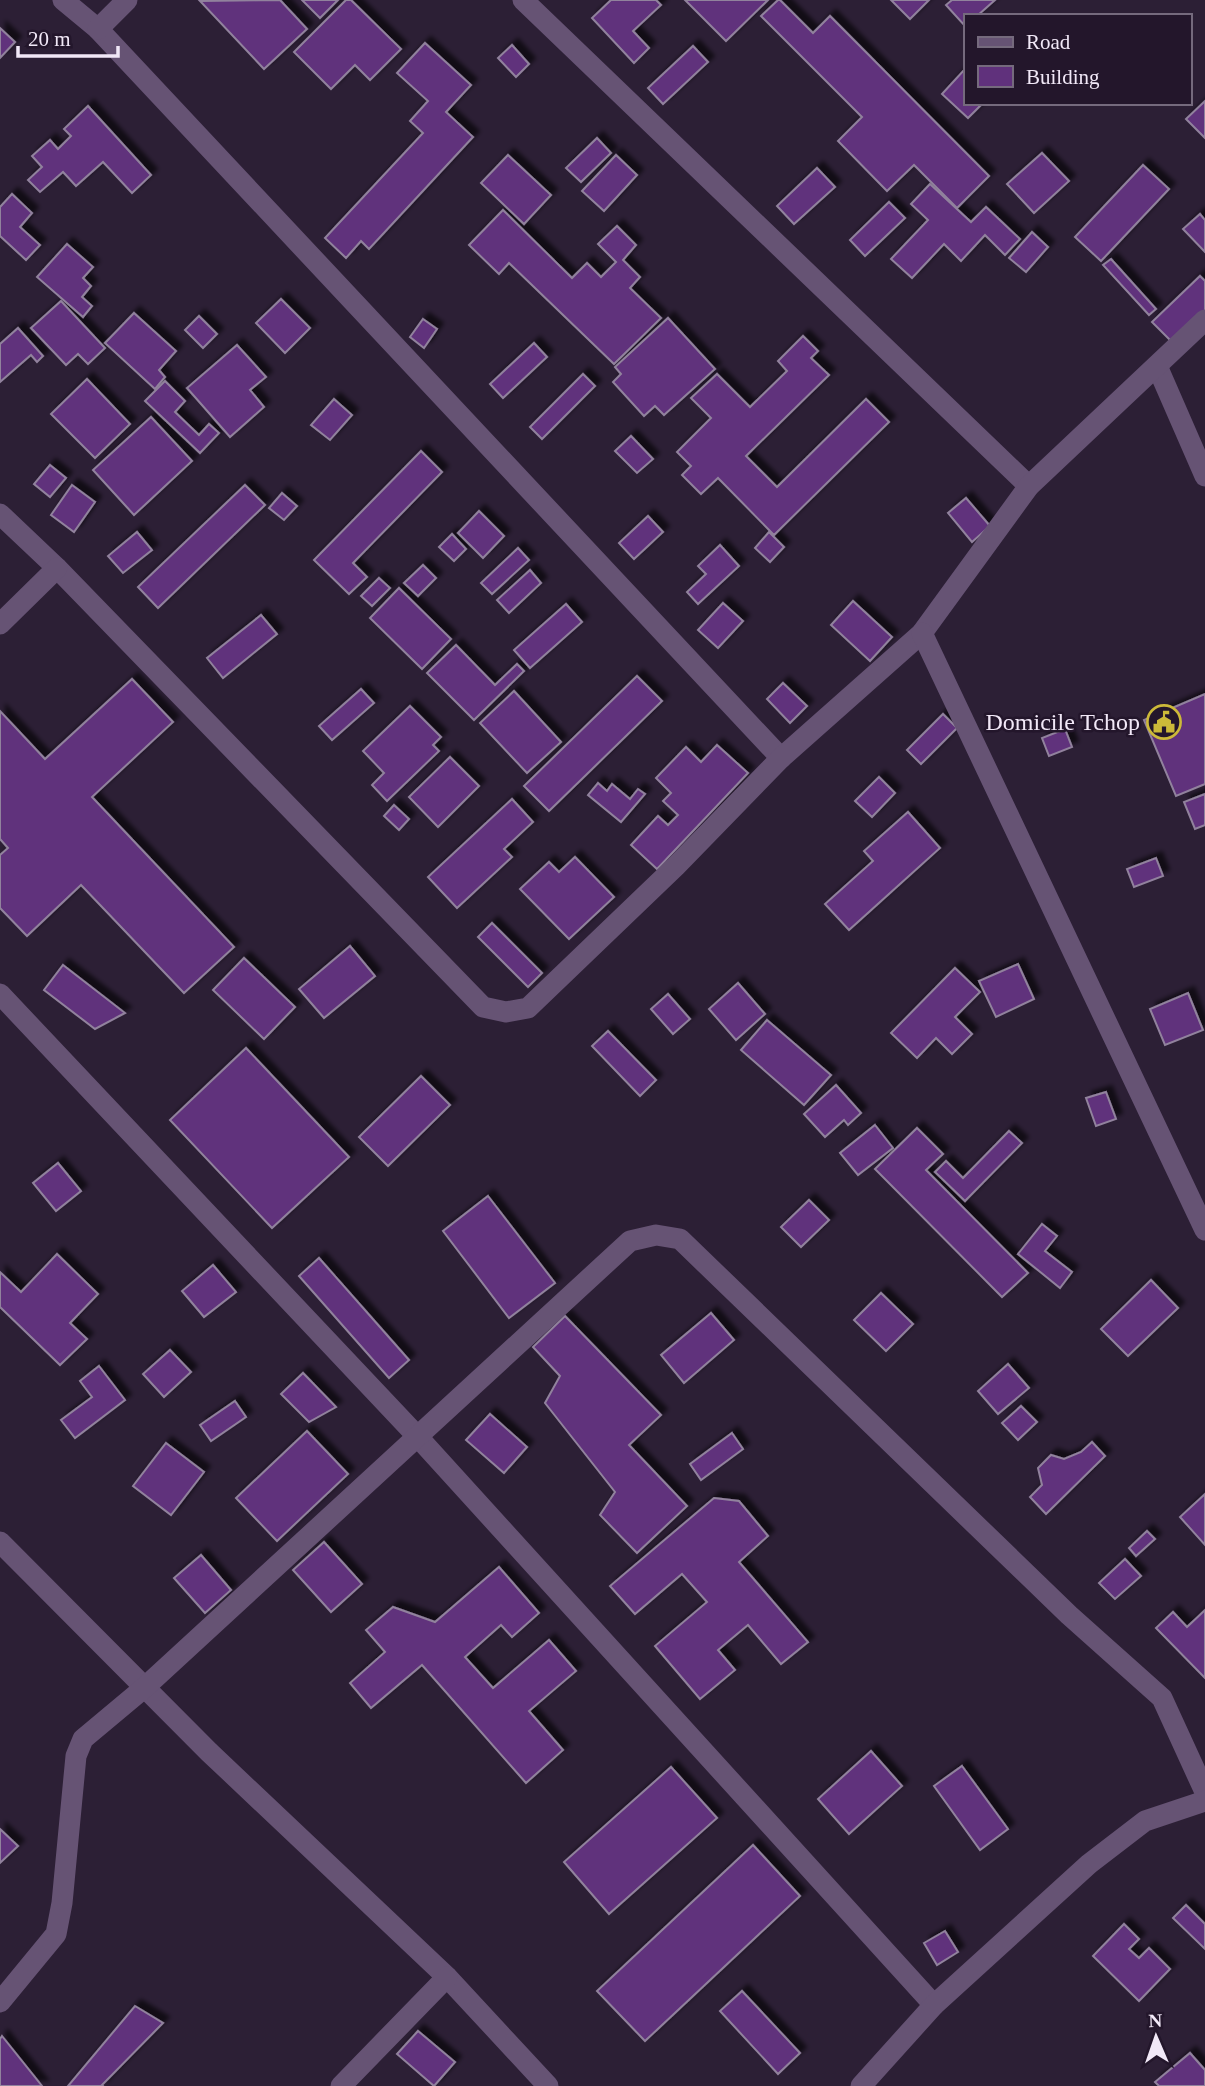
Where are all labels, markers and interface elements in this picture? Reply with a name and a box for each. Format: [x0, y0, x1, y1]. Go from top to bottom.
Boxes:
scale bar [18, 14, 117, 58]
legend [964, 14, 1191, 105]
text: 20 m [28, 27, 71, 51]
text: Road [1026, 30, 1071, 54]
text: Building [1026, 65, 1100, 89]
public building icon: Domicile Tchop [1145, 703, 1183, 741]
place label: Domicile Tchop [985, 709, 1140, 735]
north arrow [1121, 2002, 1191, 2072]
text: N [1148, 2010, 1163, 2031]

